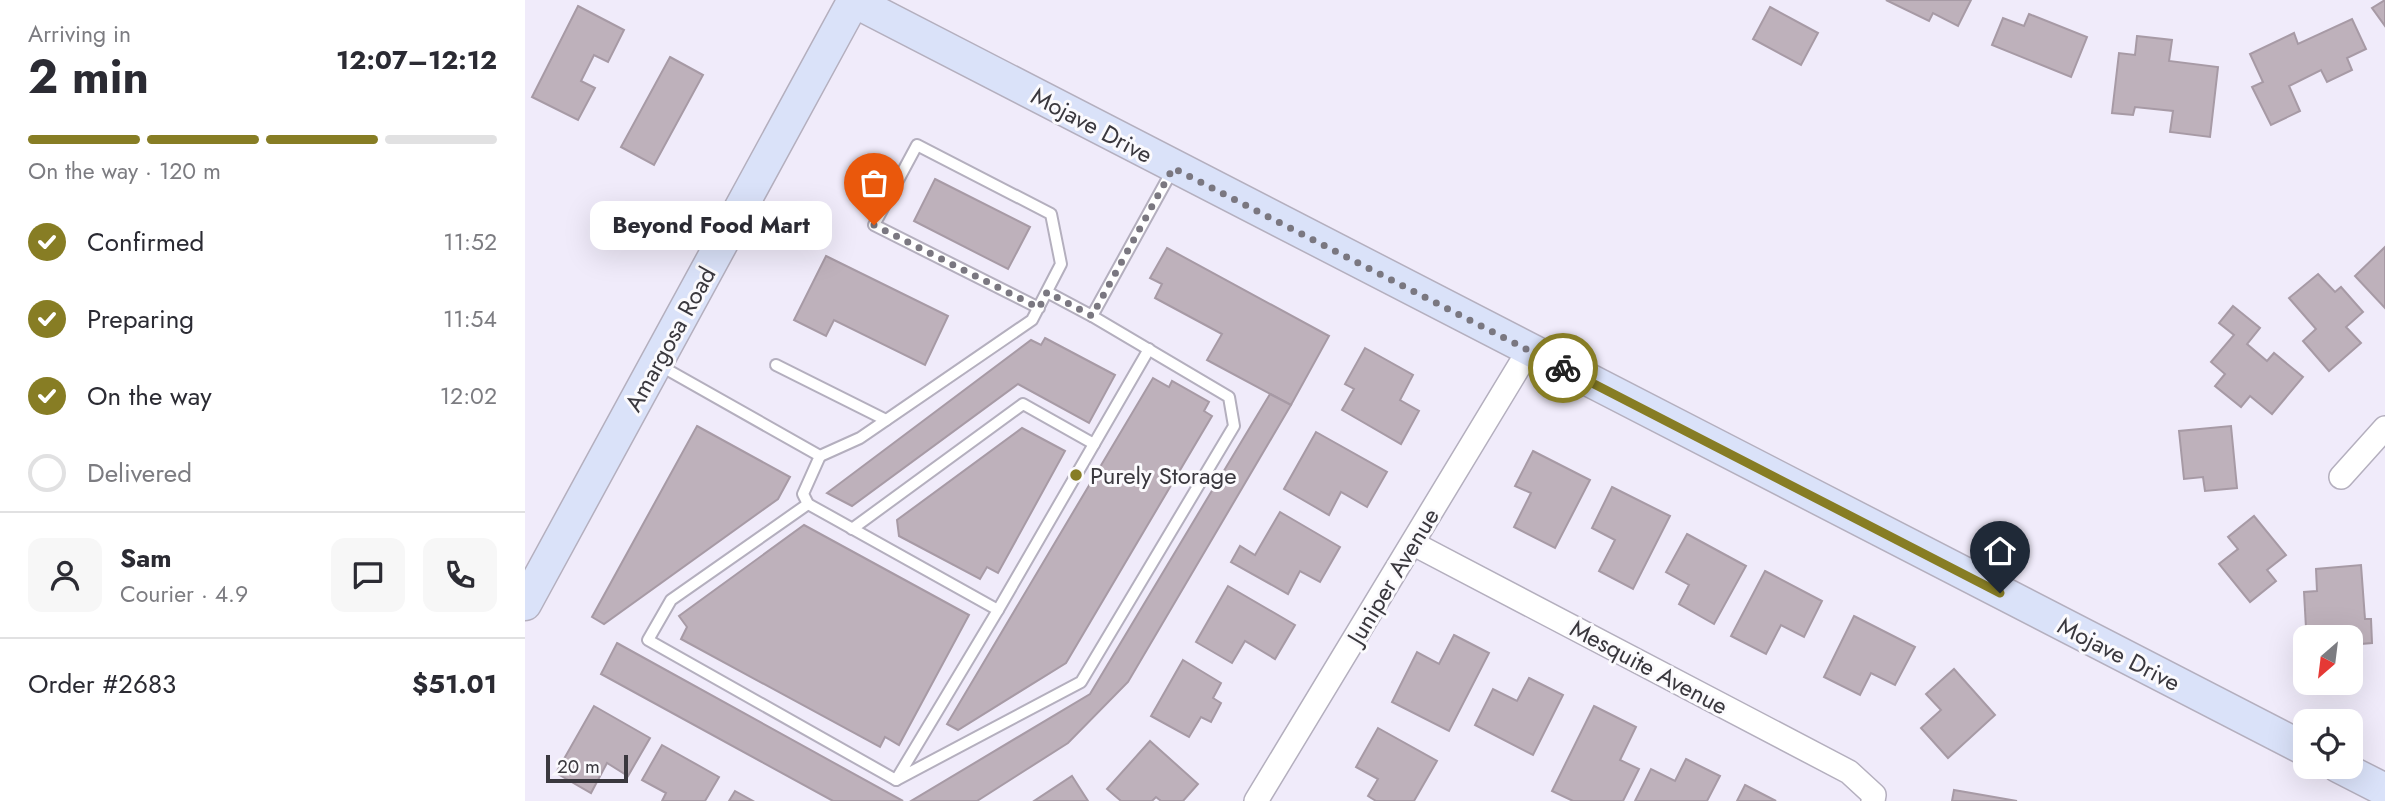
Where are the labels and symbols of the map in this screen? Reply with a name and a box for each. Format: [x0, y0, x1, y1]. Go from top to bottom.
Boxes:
street label: Mojave Drive [1025, 78, 1159, 172]
pin [844, 153, 904, 225]
callout: Beyond Food Mart [590, 201, 832, 250]
street label: Amargosa Road [616, 260, 724, 418]
courier [1528, 333, 1598, 403]
place label: Purely Storage [1090, 458, 1237, 493]
marker: Purely Storage [1068, 467, 1084, 483]
street label: Juniper Avenue [1337, 501, 1448, 653]
pin [1970, 521, 2030, 593]
street label: Mojave Drive [2052, 608, 2186, 700]
street label: Mesquite Avenue [1564, 611, 1734, 723]
north arrow [2293, 625, 2363, 695]
scale bar [546, 752, 628, 784]

